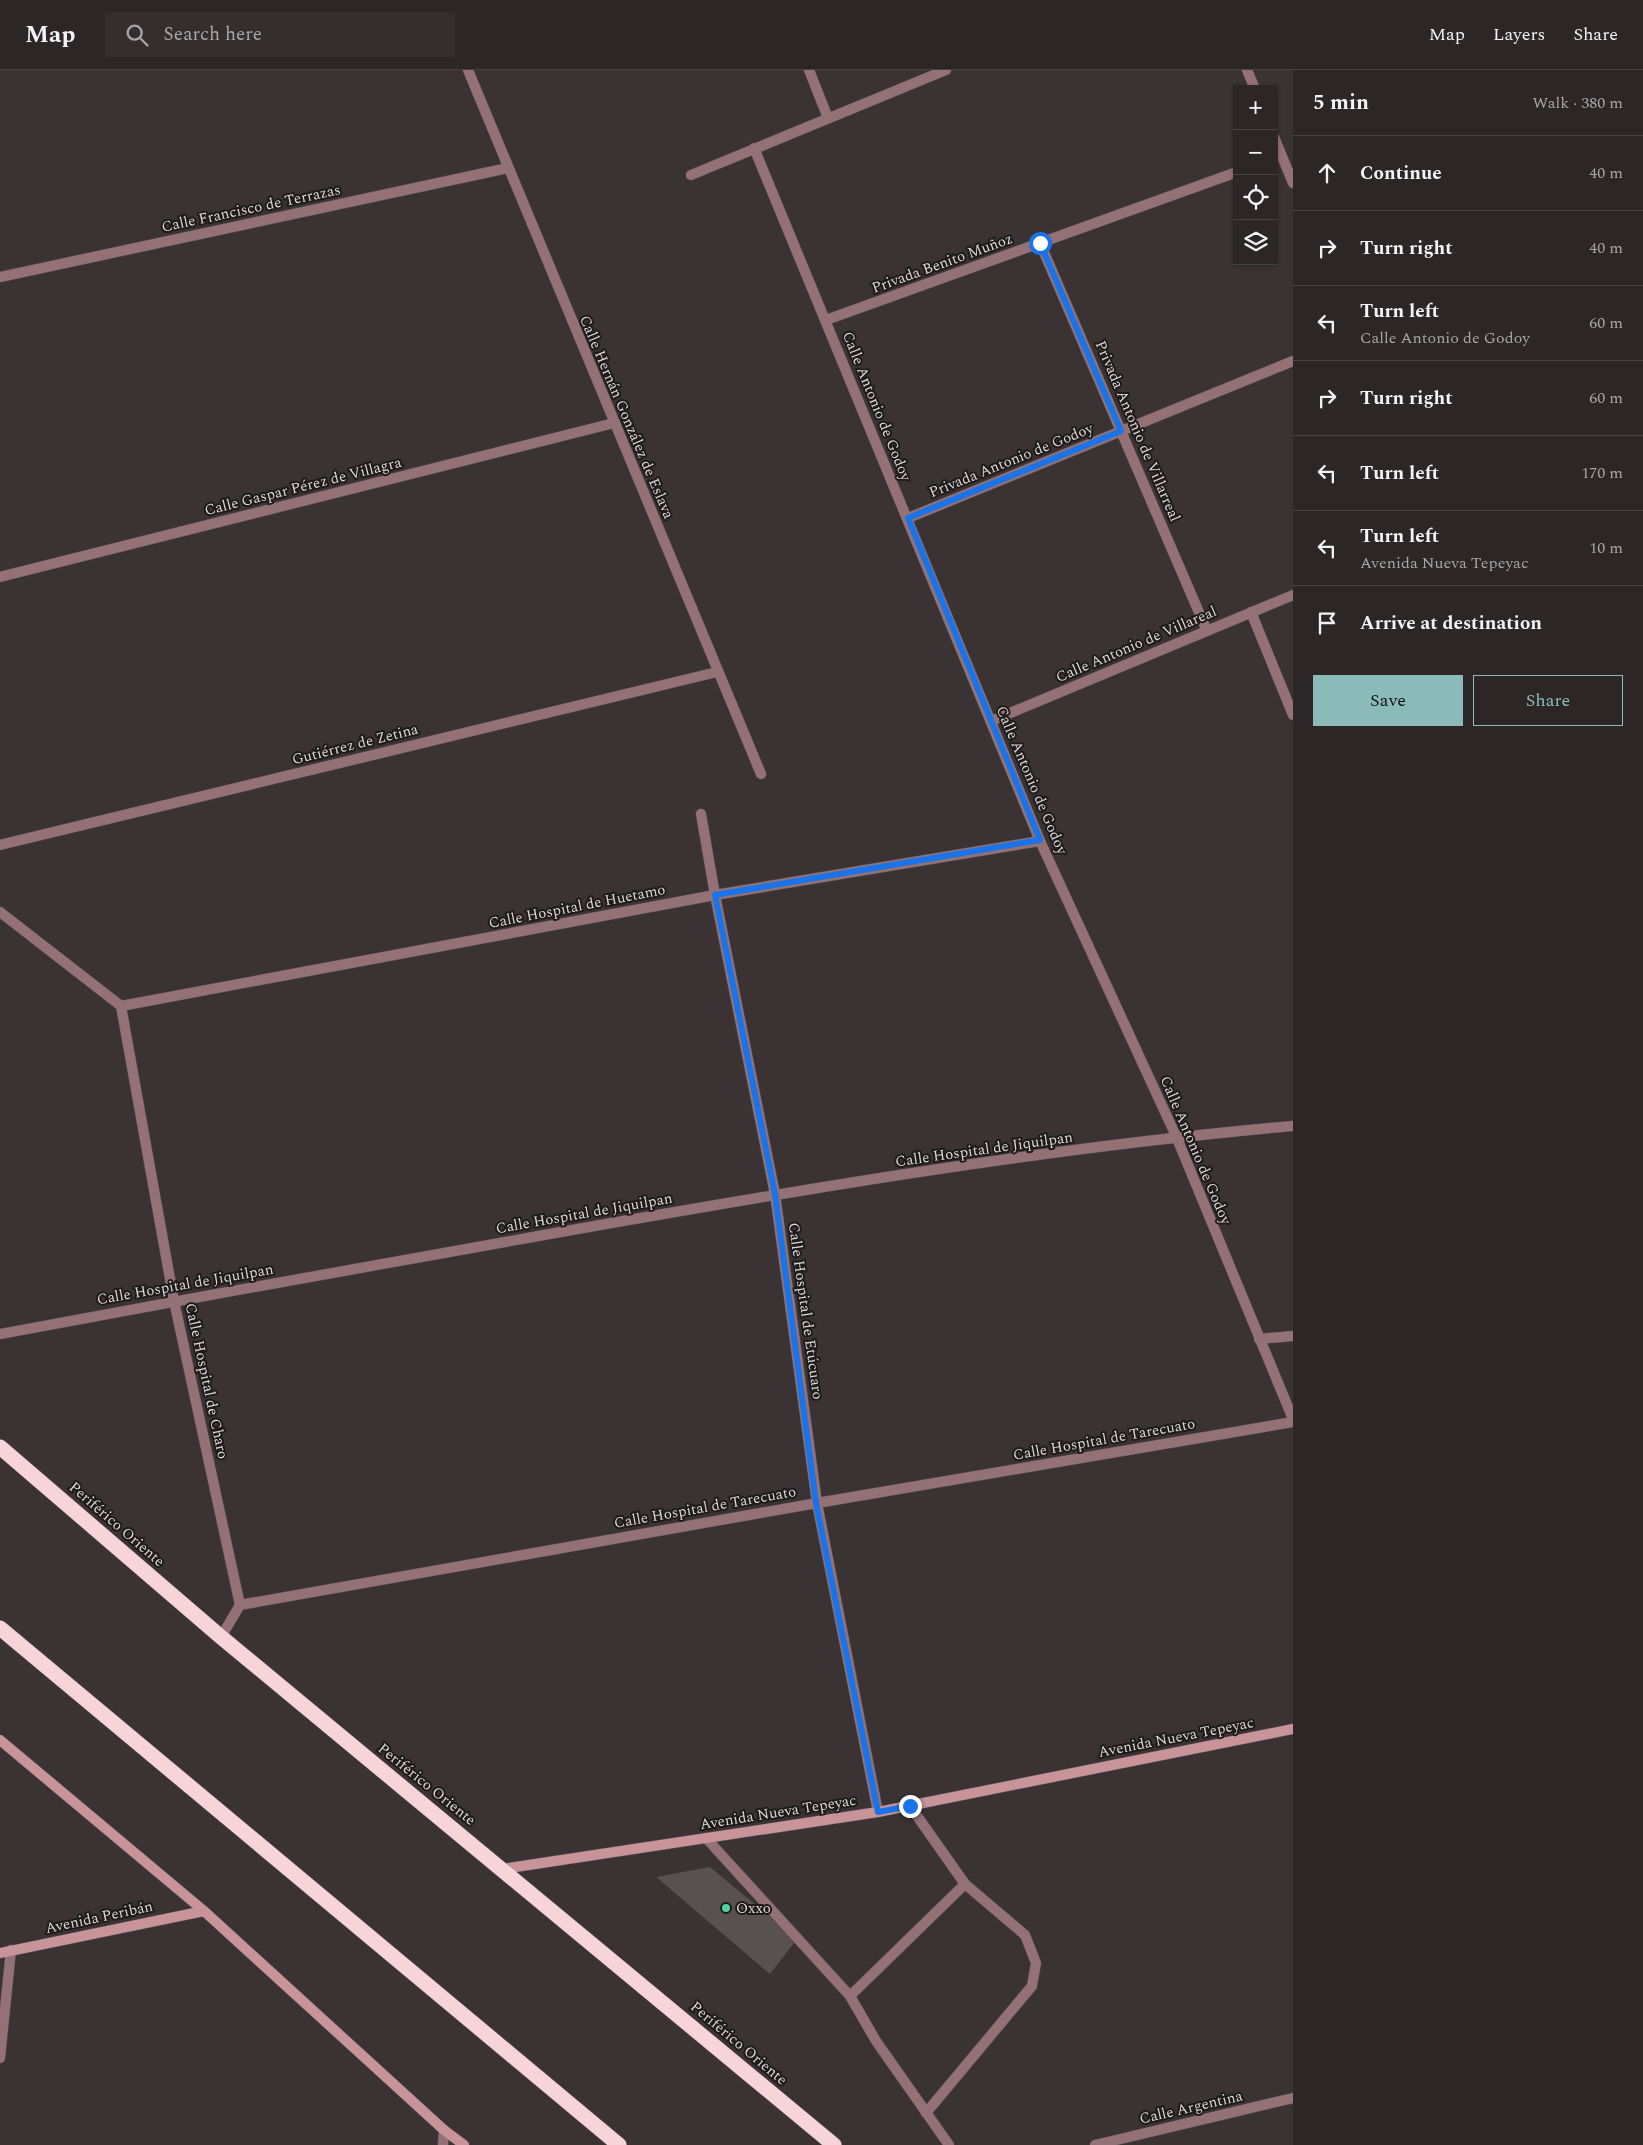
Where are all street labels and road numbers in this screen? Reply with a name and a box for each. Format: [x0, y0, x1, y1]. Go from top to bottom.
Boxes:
street label: Calle Francisco de Terrazas [159, 178, 343, 239]
street label: Privada Benito Muñoz [868, 227, 1016, 300]
street label: Calle Hernán González de Eslava [573, 312, 680, 523]
street label: Calle Antonio de Godoy [836, 328, 917, 485]
street label: Privada Antonio de Villarreal [1089, 337, 1186, 525]
street label: Privada Antonio de Godoy [926, 417, 1098, 504]
street label: Calle Gaspar Pérez de Villagra [202, 451, 405, 522]
street label: Calle Antonio de Villareal [1052, 600, 1220, 689]
street label: Calle Antonio de Godoy [990, 702, 1074, 859]
street label: Gutiérrez de Zetina [290, 718, 421, 771]
street label: Calle Hospital de Huetamo [487, 878, 667, 935]
street label: Calle Antonio de Godoy [1154, 1072, 1238, 1229]
street label: Calle Hospital de Jiquilpan [894, 1126, 1075, 1173]
street label: Calle Hospital de Jiquilpan [494, 1187, 674, 1240]
street label: Calle Hospital de Etúcuaro [782, 1221, 829, 1401]
street label: Calle Hospital de Jiquilpan [95, 1258, 275, 1311]
street label: Calle Hospital de Charo [179, 1301, 234, 1461]
street label: Calle Hospital de Tarecuato [1011, 1412, 1197, 1467]
street label: Periférico Oriente [64, 1476, 170, 1573]
street label: Calle Hospital de Tarecuato [612, 1480, 798, 1535]
street label: Avenida Nueva Tepeyac [1096, 1711, 1256, 1764]
street label: Periférico Oriente [373, 1738, 481, 1831]
street label: Avenida Nueva Tepeyac [698, 1789, 858, 1836]
street label: Avenida Peribán [43, 1895, 155, 1940]
street label: Periférico Oriente [685, 1996, 792, 2091]
street label: Calle Argentina [1137, 2084, 1246, 2131]

